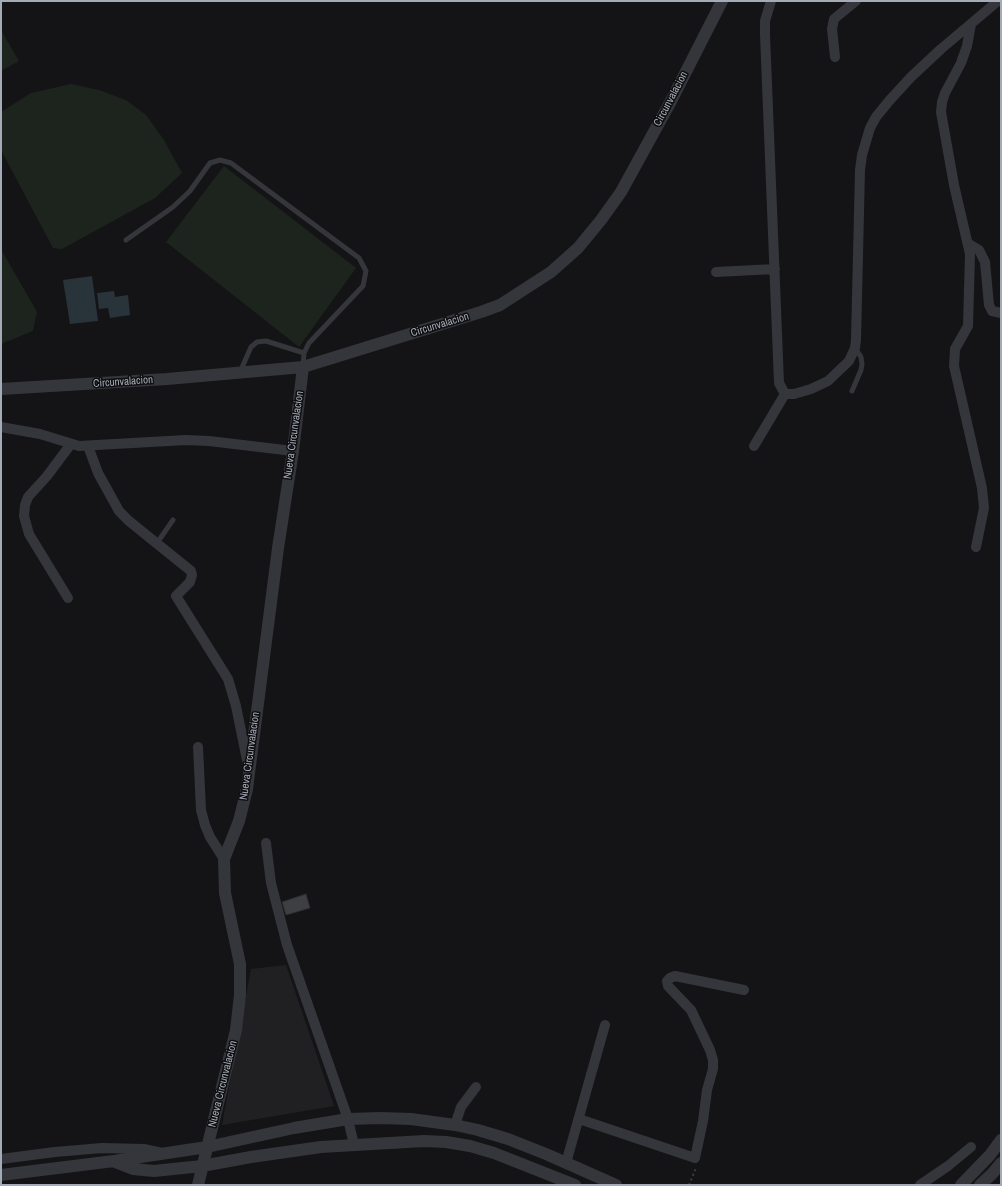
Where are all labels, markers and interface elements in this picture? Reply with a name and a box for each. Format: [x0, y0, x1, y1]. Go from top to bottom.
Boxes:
street label: Circunvalacion [651, 69, 691, 129]
street label: Circunvalacion [409, 310, 471, 340]
street label: Circunvalacion [93, 373, 153, 391]
street label: Nueva Circunvalacion [281, 390, 307, 480]
street label: Nueva Circunvalacion [237, 711, 263, 801]
street label: Nueva Circunvalacion [206, 1039, 240, 1129]

